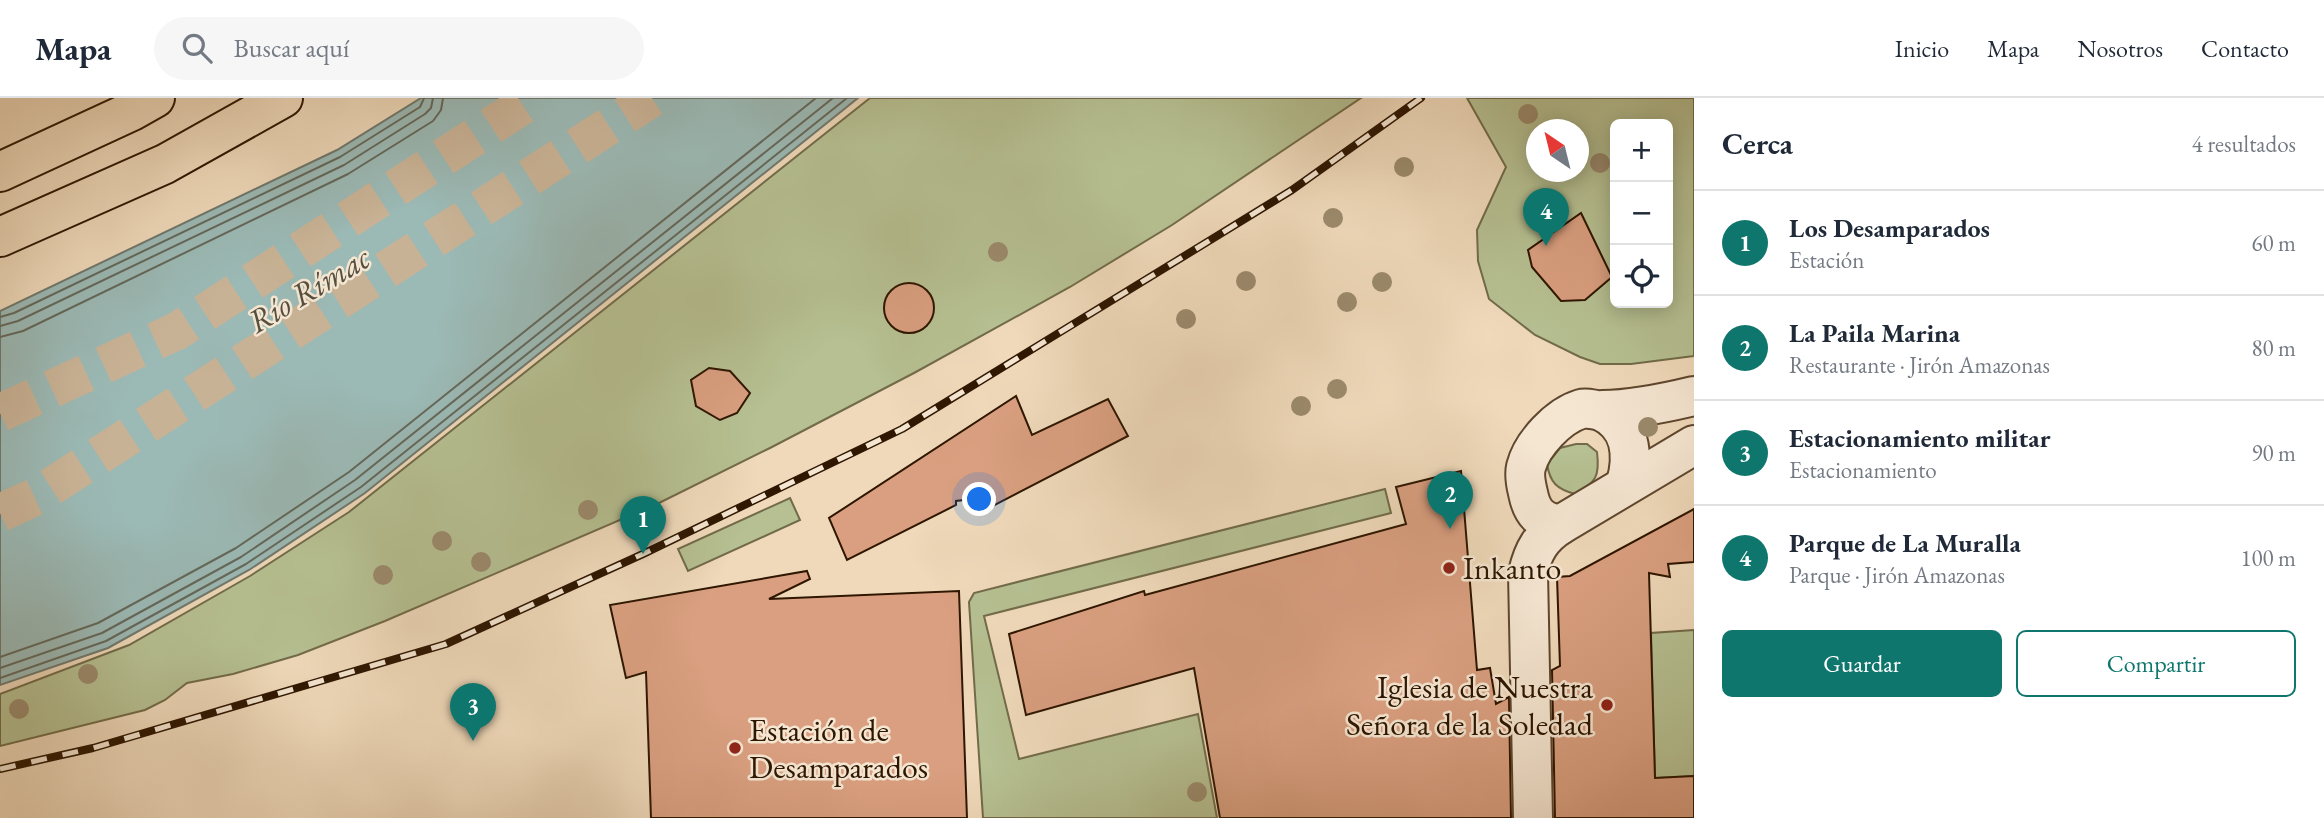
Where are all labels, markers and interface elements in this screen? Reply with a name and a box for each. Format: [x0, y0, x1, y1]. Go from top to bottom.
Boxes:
search box [154, 17, 644, 80]
text: Mapa [35, 27, 112, 70]
icon: search [178, 29, 216, 67]
text: Buscar aquí [234, 31, 349, 65]
text: Inicio [1895, 33, 1949, 64]
text: Mapa [1987, 33, 2039, 64]
text: Nosotros [2077, 33, 2163, 64]
text: Contacto [2201, 33, 2289, 64]
north arrow [1526, 119, 1589, 182]
map controls [1610, 119, 1673, 308]
button: + [1610, 119, 1673, 182]
text: Cerca [1722, 124, 1793, 163]
text: 4 resultados [2192, 129, 2296, 159]
button: − [1610, 182, 1673, 245]
pin: 4 [1523, 188, 1569, 246]
text: Los Desamparados [1789, 211, 1990, 245]
text: 1 [1739, 228, 1751, 258]
text: 60 m [2251, 228, 2296, 258]
water label: Río Rímac [239, 236, 378, 343]
button: locate [1610, 245, 1673, 308]
text: Estación [1789, 245, 1864, 275]
text: La Paila Marina [1789, 316, 1960, 350]
text: 2 [1739, 333, 1751, 363]
text: 80 m [2251, 333, 2296, 363]
text: Restaurante · Jirón Amazonas [1789, 350, 2050, 380]
text: Estacionamiento militar [1789, 421, 2050, 455]
text: 3 [1739, 438, 1751, 468]
text: 90 m [2251, 438, 2296, 468]
text: Estacionamiento [1789, 455, 1937, 485]
pin: 2 [1427, 471, 1473, 529]
your location [962, 482, 996, 516]
pin: 1 [620, 496, 666, 554]
text: Parque de La Muralla [1789, 526, 2021, 560]
text: 4 [1739, 543, 1751, 573]
text: 100 m [2240, 543, 2296, 573]
place label: Inkanto [1463, 547, 1561, 589]
marker: Inkanto [1441, 560, 1457, 576]
text: Parque · Jirón Amazonas [1789, 560, 2005, 590]
button: Guardar [1722, 630, 2002, 697]
button: Compartir [2016, 630, 2296, 697]
place label: Iglesia de Nuestra Señora de la Soledad [1346, 666, 1594, 745]
pin: 3 [450, 683, 496, 741]
marker: Iglesia de Nuestra Señora de la Soledad [1599, 697, 1615, 713]
place label: Estación de Desamparados [749, 709, 928, 788]
marker: Estación de Desamparados [727, 740, 743, 756]

